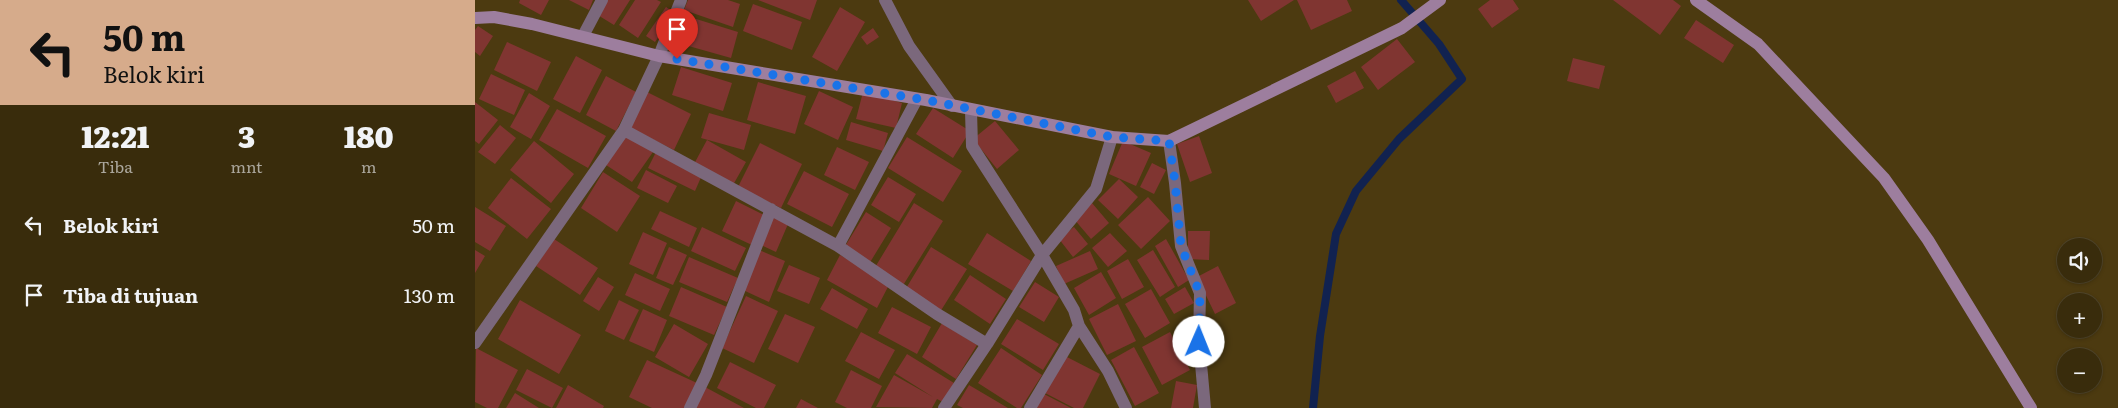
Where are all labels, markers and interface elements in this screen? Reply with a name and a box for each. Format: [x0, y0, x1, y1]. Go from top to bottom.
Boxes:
pin [656, 8, 698, 59]
text: 50 m [103, 10, 186, 62]
icon: arrive [663, 15, 691, 43]
icon: left [20, 20, 85, 85]
text: Belok kiri [103, 57, 205, 90]
text: 12:21 [81, 113, 149, 157]
text: 3 [238, 113, 255, 157]
text: 180 [344, 113, 394, 157]
text: Tiba [98, 154, 133, 178]
text: mnt [231, 154, 263, 178]
text: m [361, 154, 377, 178]
icon: left [20, 211, 48, 239]
text: Belok kiri [63, 211, 159, 239]
text: 50 m [412, 211, 455, 239]
map controls [2057, 238, 2102, 393]
button: sound [2057, 238, 2102, 283]
icon: arrive [20, 281, 48, 309]
text: Tiba di tujuan [63, 281, 198, 309]
text: 130 m [404, 281, 455, 309]
button: + [2057, 293, 2102, 338]
position arrow [1172, 315, 1224, 367]
button: − [2057, 348, 2102, 393]

